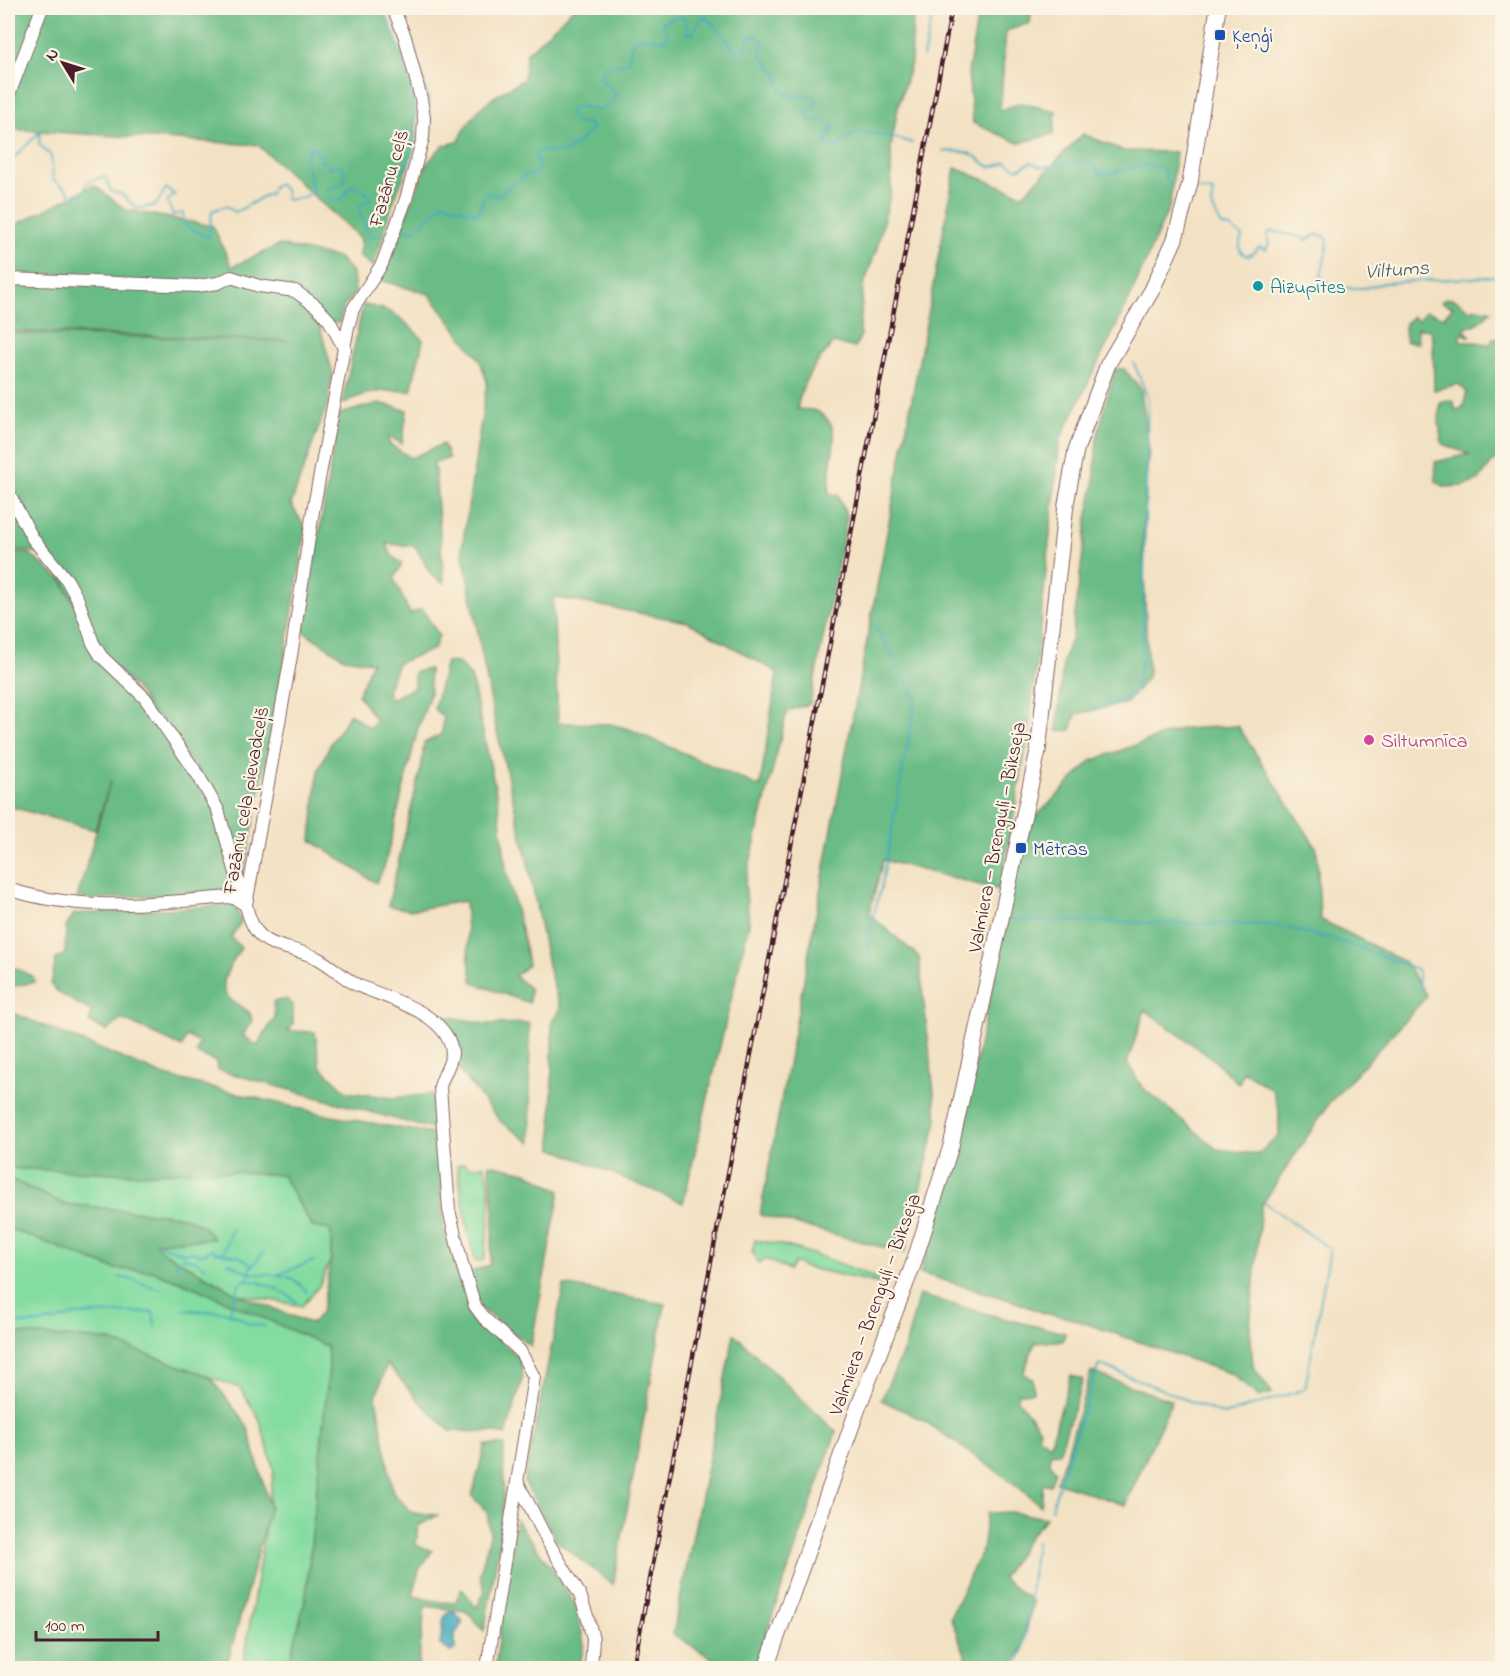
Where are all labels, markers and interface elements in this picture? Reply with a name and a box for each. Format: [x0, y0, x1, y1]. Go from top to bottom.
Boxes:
place label: Ķeņģi [1232, 23, 1273, 53]
marker: Ķeņģi [1213, 28, 1227, 42]
north arrow [33, 33, 93, 93]
text: N [40, 43, 66, 67]
street label: Fazānu ceļš [362, 127, 418, 232]
water label: Viltums [1364, 254, 1431, 288]
place label: Aizupītes [1270, 274, 1346, 303]
marker: Aizupītes [1251, 279, 1265, 293]
street label: Fazānu ceļa pievadceļš [217, 704, 278, 898]
street label: Valmiera — Brenguļi — Bikseja [962, 719, 1036, 957]
place label: Siltumnīca [1381, 728, 1468, 757]
marker: Siltumnīca [1362, 733, 1376, 747]
place label: Mētras [1033, 836, 1088, 865]
marker: Mētras [1014, 841, 1028, 855]
street label: Valmiera — Brenguļi — Bikseja [822, 1190, 931, 1421]
scale bar [36, 1604, 158, 1642]
text: 100 m [45, 1614, 85, 1640]

